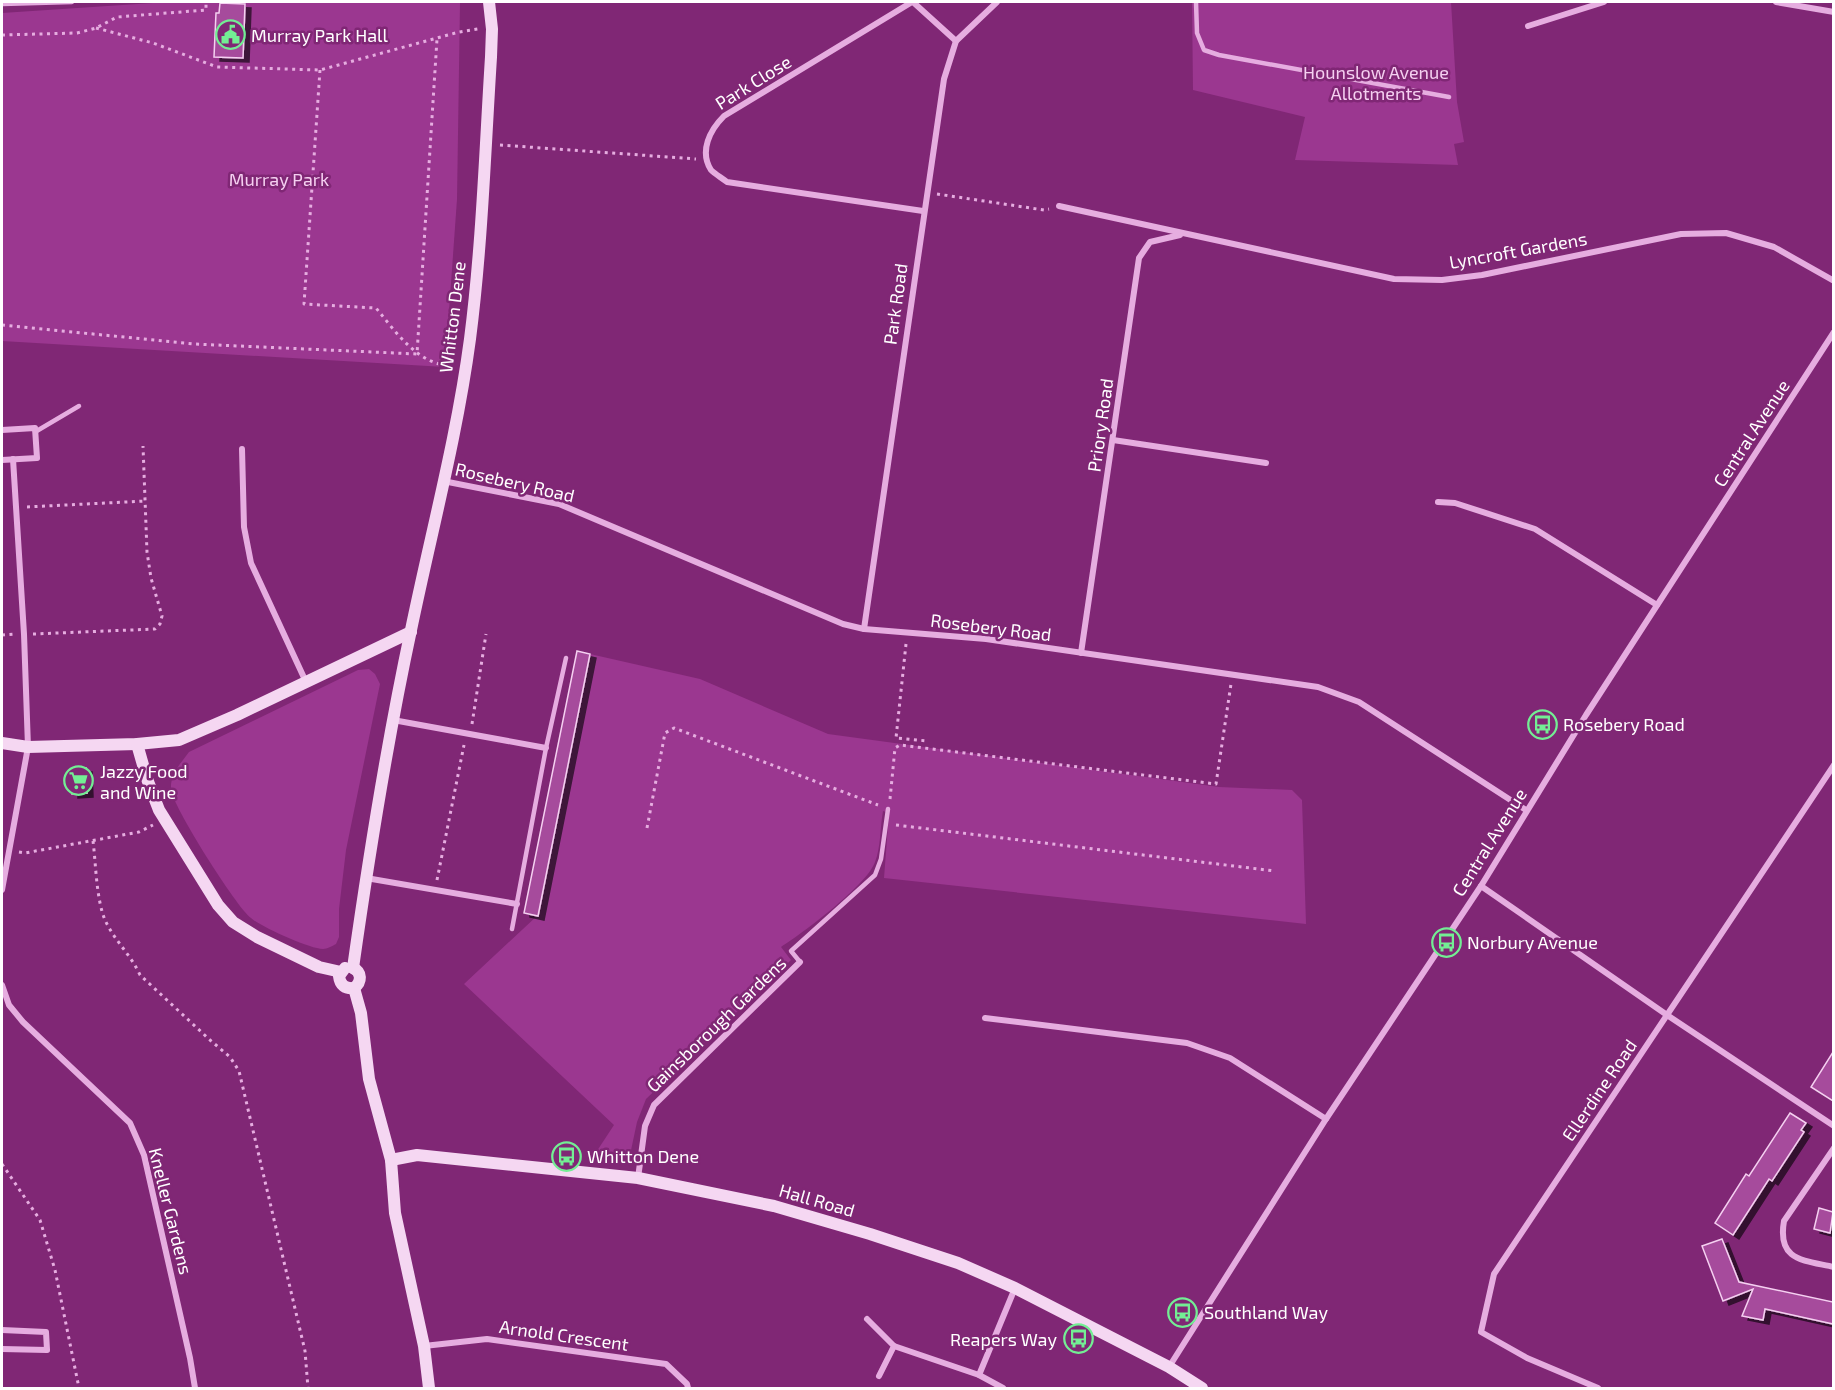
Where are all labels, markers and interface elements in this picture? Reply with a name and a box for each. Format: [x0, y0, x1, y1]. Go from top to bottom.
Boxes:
public building icon: Murray Park Hall [214, 19, 246, 51]
place label: Murray Park Hall [251, 24, 388, 46]
street label: Park Close [711, 50, 795, 114]
park label: Hounslow Avenue Allotments [1303, 61, 1449, 104]
park label: Murray Park [229, 168, 329, 190]
street label: Lyncroft Gardens [1447, 227, 1589, 273]
street label: Whitton Dene [434, 260, 470, 374]
street label: Park Road [878, 262, 912, 346]
street label: Central Avenue [1708, 375, 1794, 491]
street label: Priory Road [1083, 377, 1117, 473]
street label: Rosebery Road [453, 458, 577, 506]
street label: Rosebery Road [929, 609, 1053, 645]
bus stop icon: Rosebery Road [1526, 708, 1558, 740]
place label: Rosebery Road [1563, 713, 1685, 735]
place label: Jazzy Food and Wine [100, 760, 188, 803]
supermarket icon: Jazzy Food and Wine [63, 765, 95, 797]
street label: Central Avenue [1447, 784, 1531, 900]
bus stop icon: Norbury Avenue [1430, 926, 1462, 958]
place label: Norbury Avenue [1467, 931, 1598, 953]
street label: Gainsborough Gardens [642, 952, 790, 1096]
street label: Ellerdine Road [1557, 1035, 1641, 1145]
bus stop icon: Whitton Dene [550, 1140, 582, 1172]
street label: Kneller Gardens [145, 1145, 197, 1277]
place label: Whitton Dene [587, 1145, 699, 1167]
street label: Hall Road [777, 1179, 857, 1221]
bus stop icon: Southland Way [1167, 1296, 1199, 1328]
place label: Southland Way [1204, 1301, 1328, 1323]
street label: Arnold Crescent [498, 1315, 630, 1355]
bus stop icon: Reapers Way [1062, 1323, 1094, 1355]
place label: Reapers Way [950, 1328, 1057, 1350]

